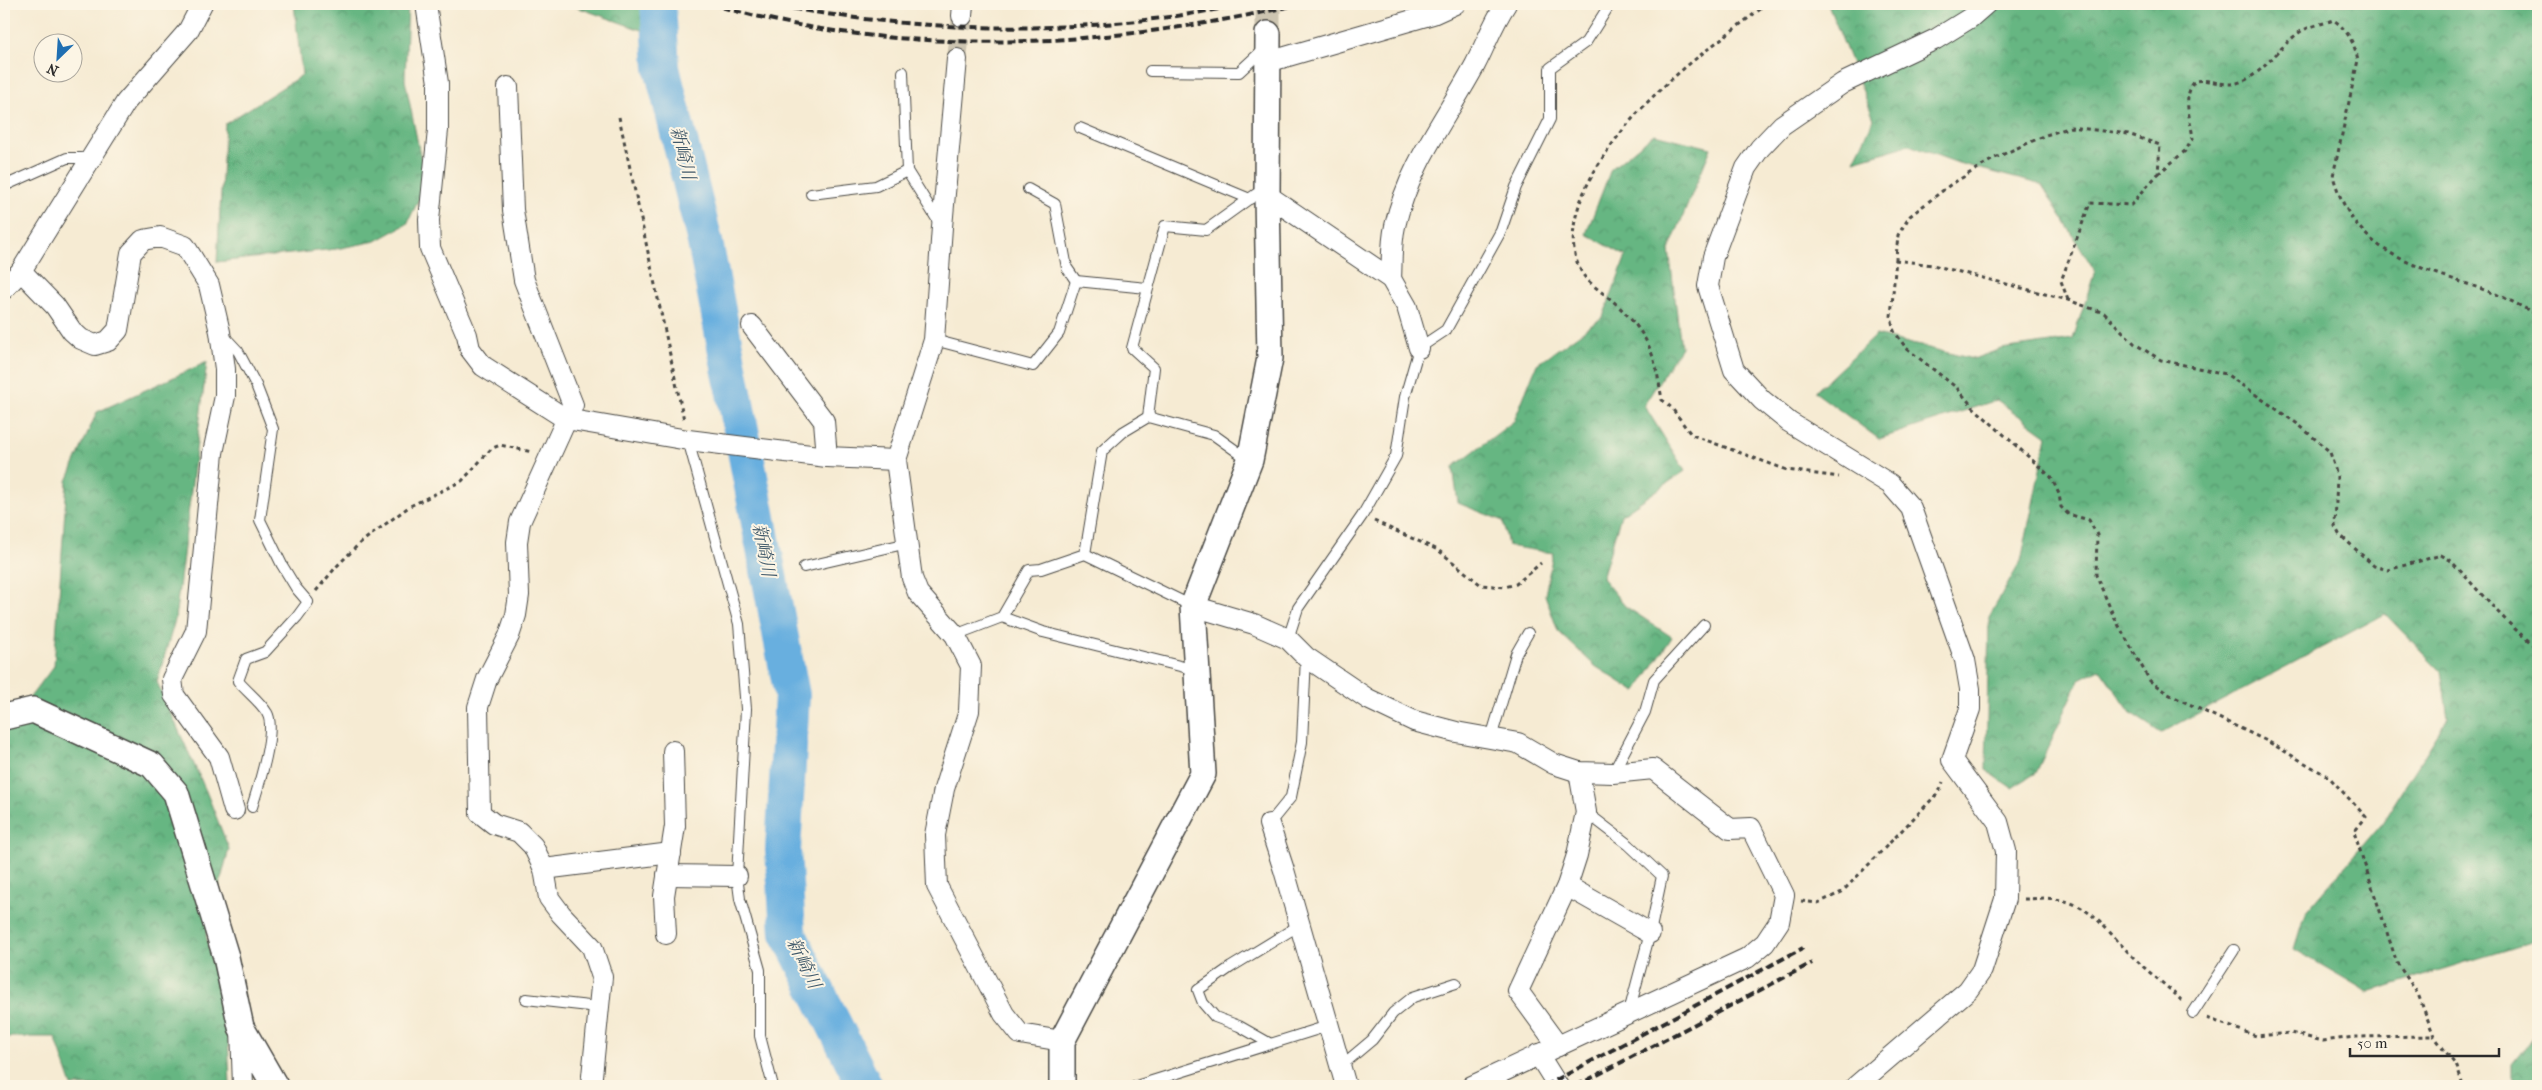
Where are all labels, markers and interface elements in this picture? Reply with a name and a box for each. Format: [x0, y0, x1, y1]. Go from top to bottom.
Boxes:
north arrow [32, 32, 82, 82]
text: N [44, 59, 61, 79]
water label: 新崎川 [666, 124, 700, 184]
water label: 新崎川 [748, 522, 779, 581]
water label: 新崎川 [782, 934, 826, 994]
scale bar [2350, 1025, 2498, 1057]
text: 50 m [2357, 1034, 2388, 1052]

